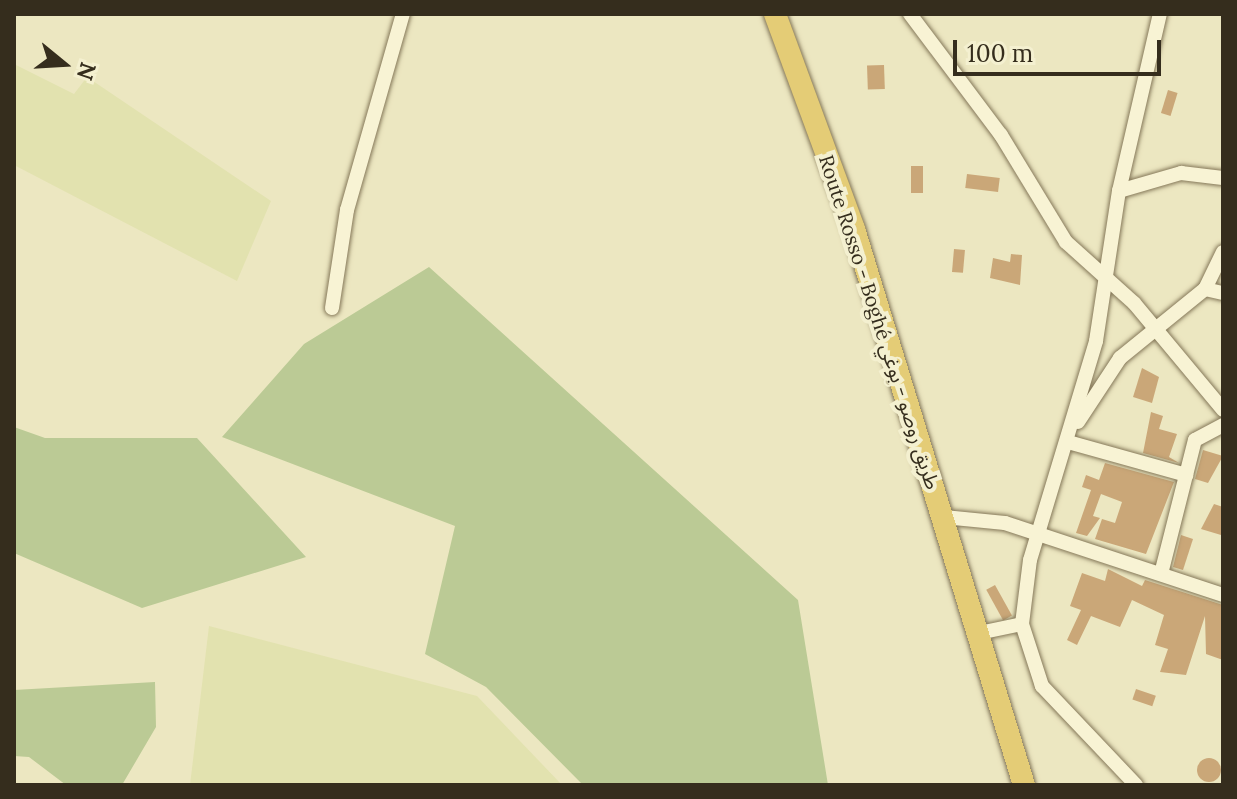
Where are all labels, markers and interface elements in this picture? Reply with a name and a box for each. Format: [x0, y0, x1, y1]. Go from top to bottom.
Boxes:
north arrow [24, 24, 104, 104]
scale bar [957, 24, 1165, 74]
text: 100 m [967, 38, 1033, 69]
text: N [71, 59, 103, 84]
street label: Route Rosso - Boghé طريق روصو - بوغي [814, 152, 946, 492]

